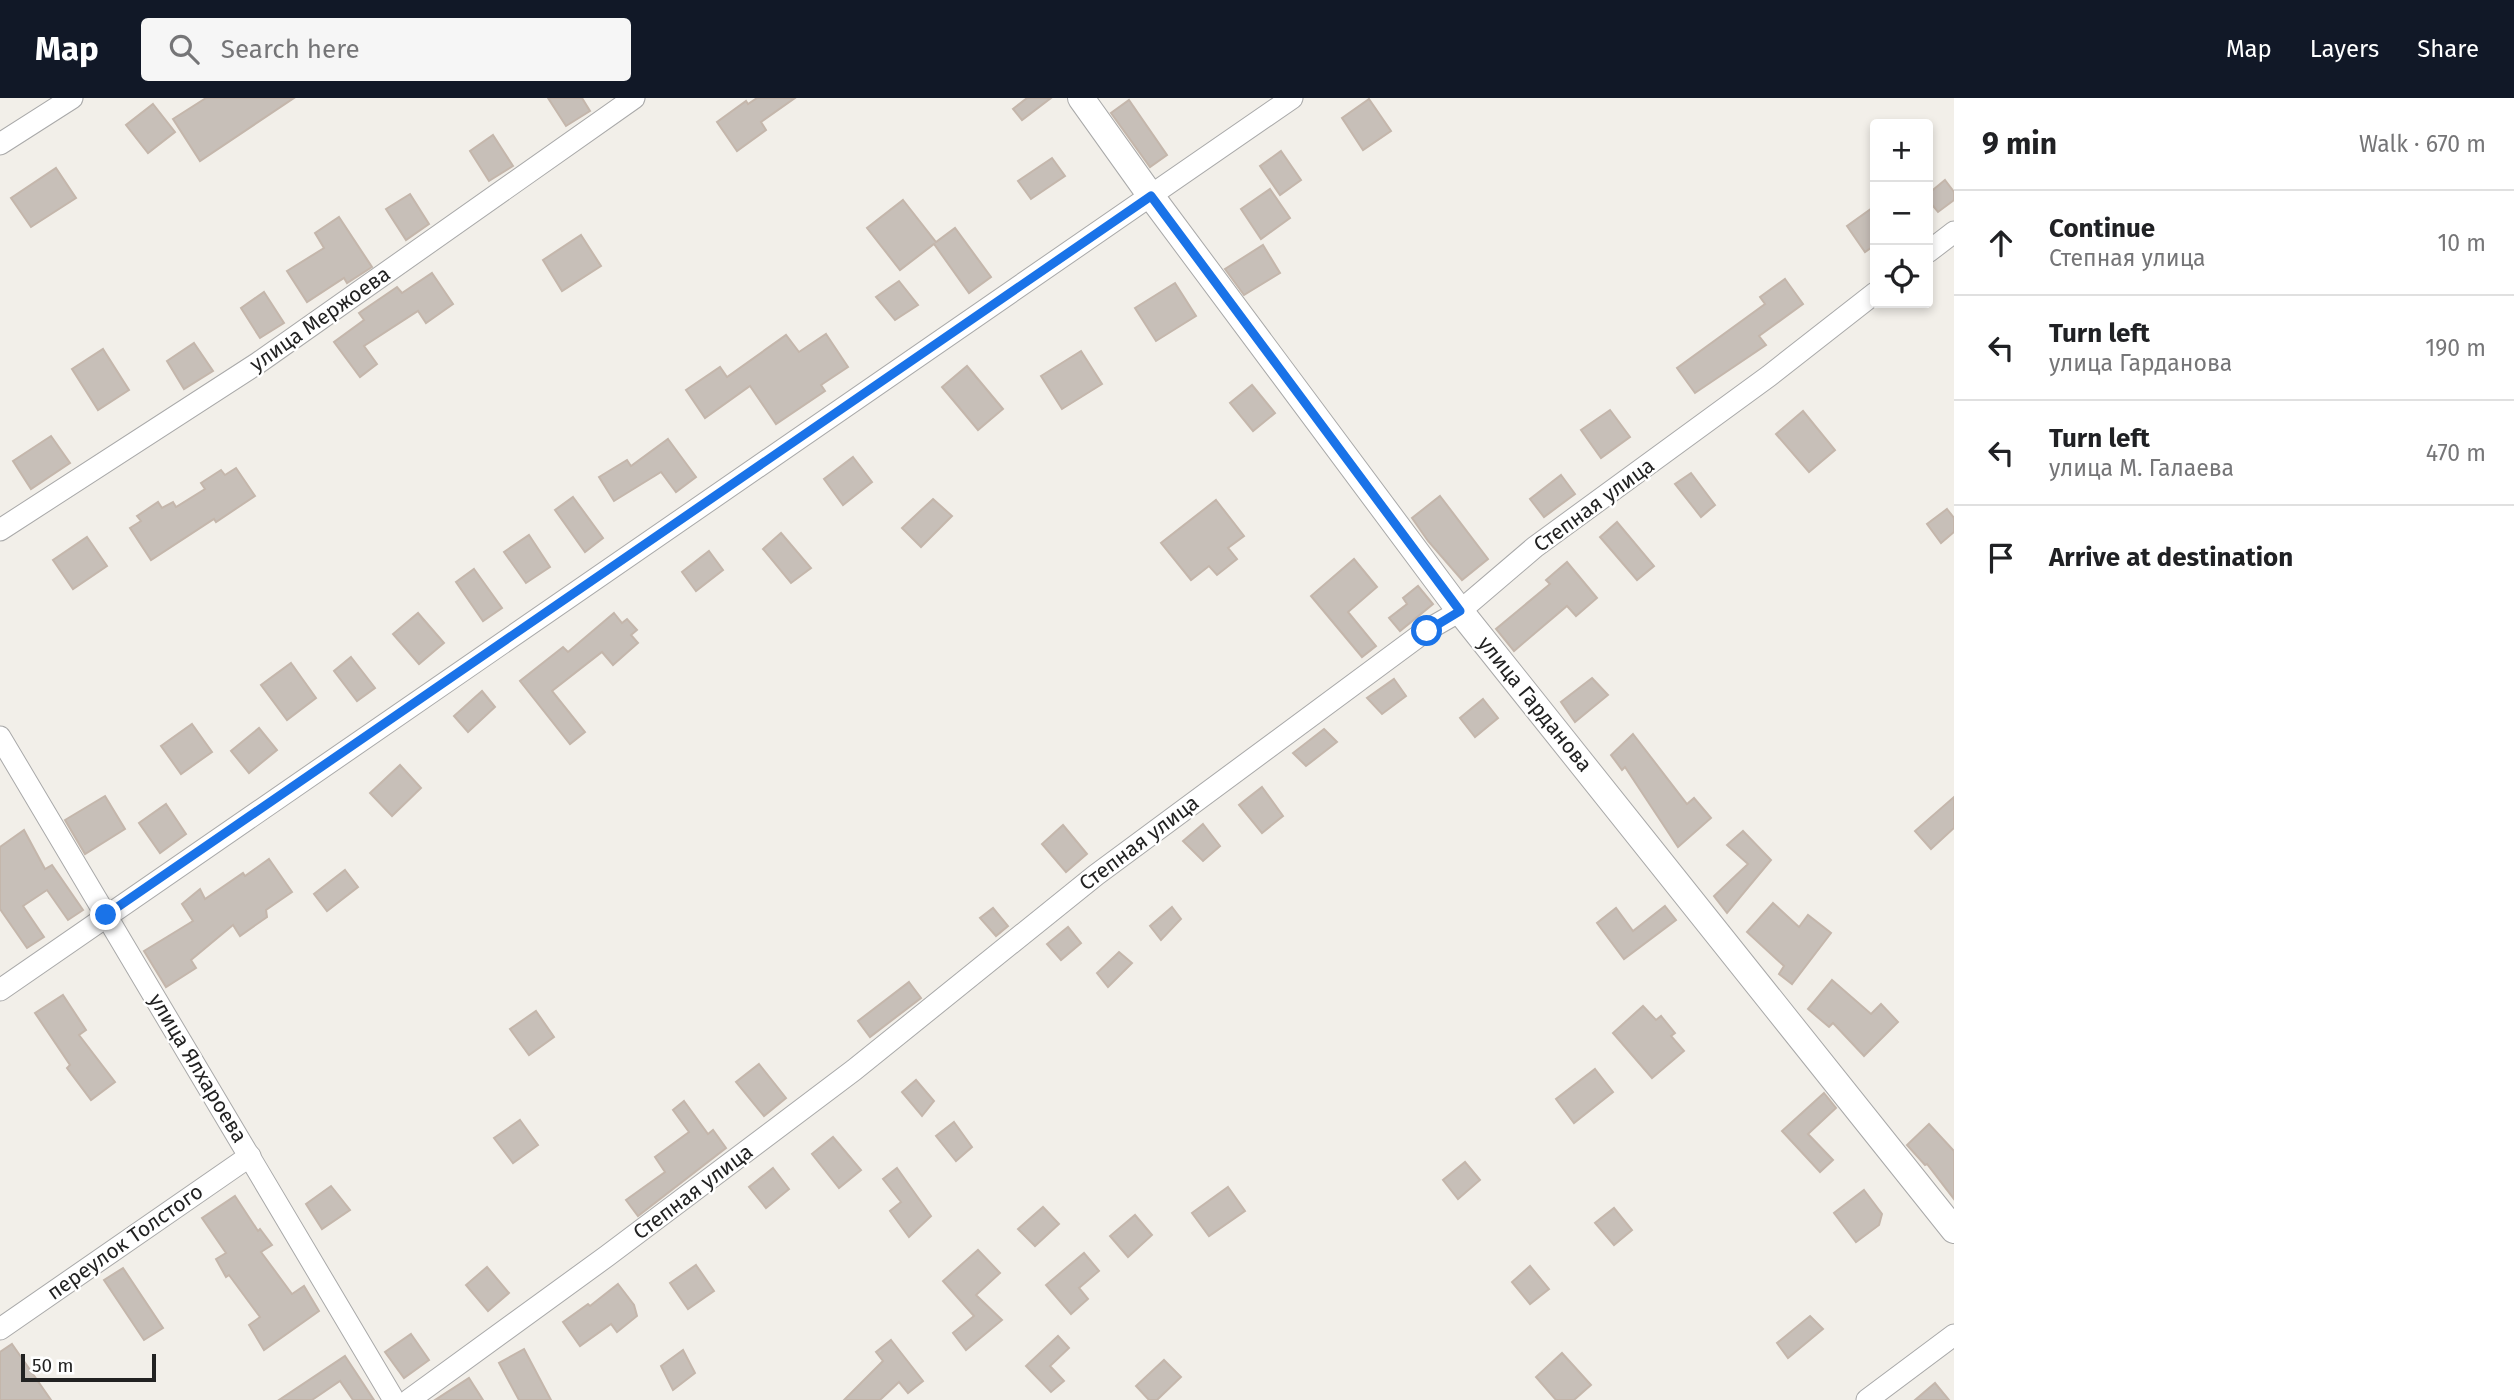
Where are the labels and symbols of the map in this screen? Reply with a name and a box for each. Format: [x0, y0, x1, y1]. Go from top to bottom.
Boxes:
street label: улица Мержоева [245, 261, 395, 377]
street label: Степная улица [1529, 452, 1659, 558]
route start [1411, 615, 1442, 646]
street label: улица Гарданова [1472, 631, 1598, 777]
street label: Степная улица [1074, 790, 1204, 896]
route end [90, 899, 121, 930]
street label: улица Ялхароева [143, 989, 253, 1147]
street label: Степная улица [628, 1139, 758, 1245]
street label: переулок Толстого [42, 1178, 208, 1306]
scale bar [21, 1351, 156, 1383]

